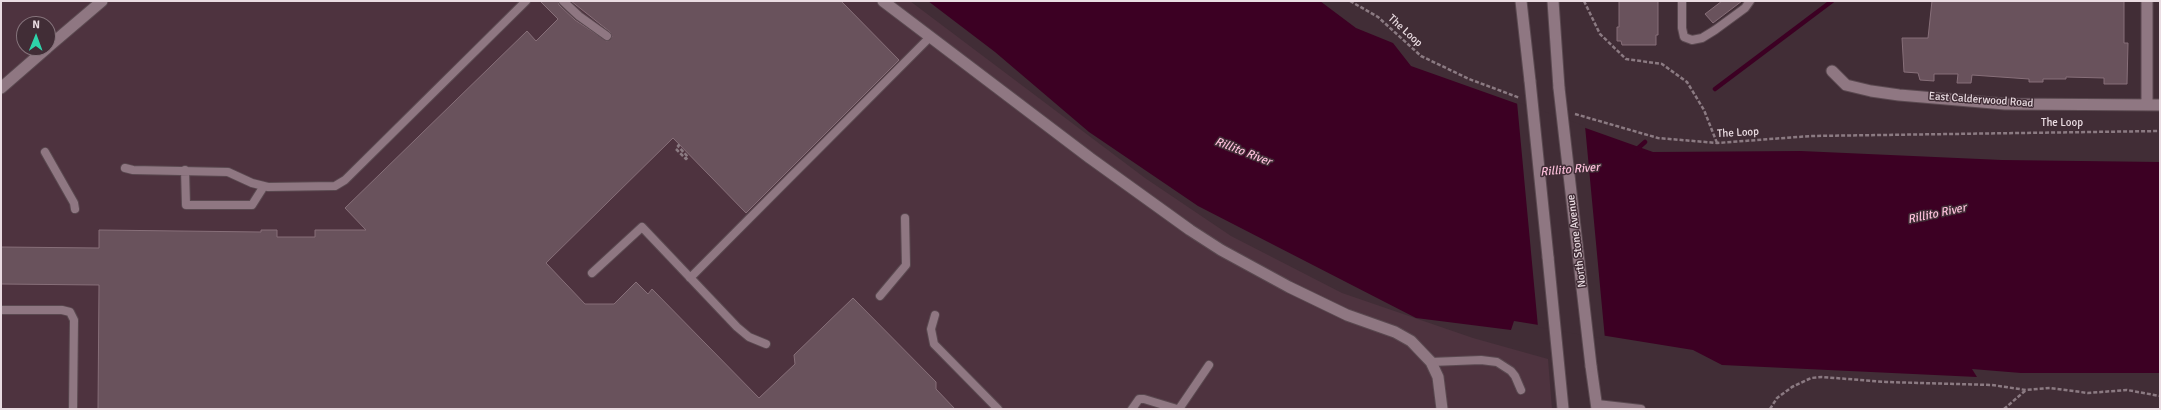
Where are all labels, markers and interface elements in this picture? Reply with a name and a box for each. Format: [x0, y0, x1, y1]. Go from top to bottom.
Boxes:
street label: The Loop [1385, 12, 1425, 50]
north arrow [16, 16, 56, 56]
text: N [32, 18, 40, 31]
street label: East Calderwood Road [1928, 90, 2034, 110]
street label: The Loop [2041, 116, 2083, 130]
street label: The Loop [1717, 125, 1759, 141]
water label: Rillito River [1213, 135, 1273, 169]
water label: Rillito River [1540, 160, 1600, 180]
street label: North Stone Avenue [1565, 194, 1589, 288]
water label: Rillito River [1906, 201, 1968, 227]

